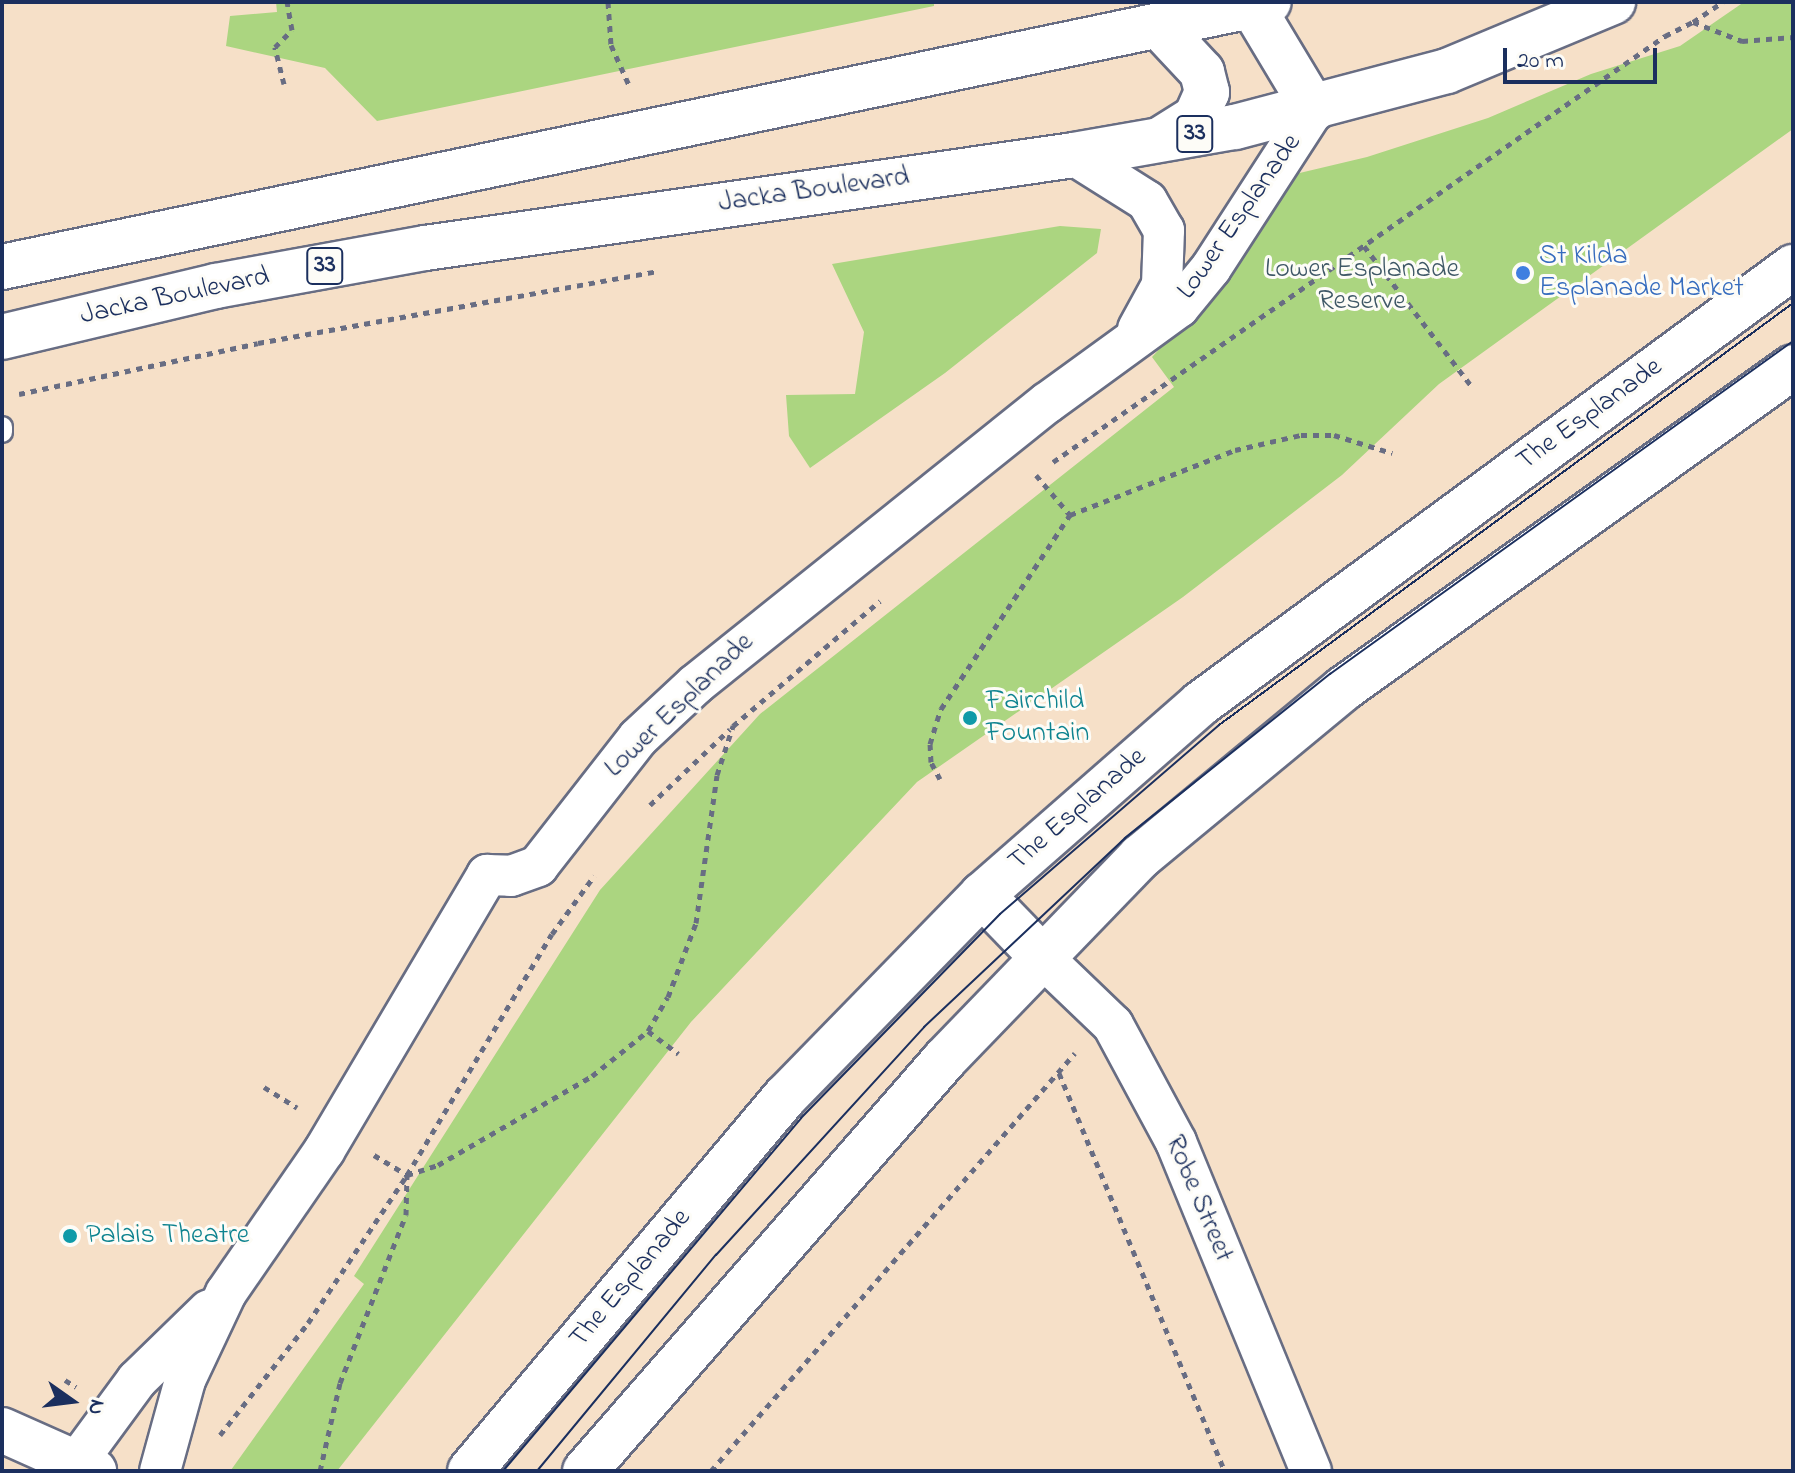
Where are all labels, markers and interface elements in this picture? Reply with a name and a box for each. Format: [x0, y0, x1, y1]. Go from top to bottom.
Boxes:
scale bar [1507, 32, 1661, 82]
text: 20 m [1517, 44, 1564, 79]
road number: 33 [1175, 112, 1215, 156]
street label: Lower Esplanade [1171, 128, 1309, 306]
street label: Jacka Boulevard [716, 161, 912, 221]
place label: St Kilda Esplanade Market [1539, 240, 1744, 306]
road number: 33 [305, 244, 345, 288]
park label: Lower Esplanade Reserve [1265, 253, 1459, 319]
street label: Jacka Boulevard [77, 261, 273, 333]
marker: St Kilda Esplanade Market [1514, 264, 1532, 282]
street label: The Esplanade [1511, 351, 1669, 479]
street label: Lower Esplanade [598, 626, 762, 786]
place label: Fairchild Fountain [986, 685, 1089, 751]
marker: Fairchild Fountain [961, 709, 979, 727]
street label: The Esplanade [1002, 741, 1154, 879]
street label: Robe Street [1156, 1131, 1240, 1267]
street label: The Esplanade [563, 1203, 699, 1355]
place label: Palais Theatre [86, 1219, 249, 1253]
marker: Palais Theatre [61, 1227, 79, 1245]
north arrow [32, 1361, 112, 1441]
text: N [78, 1396, 113, 1418]

